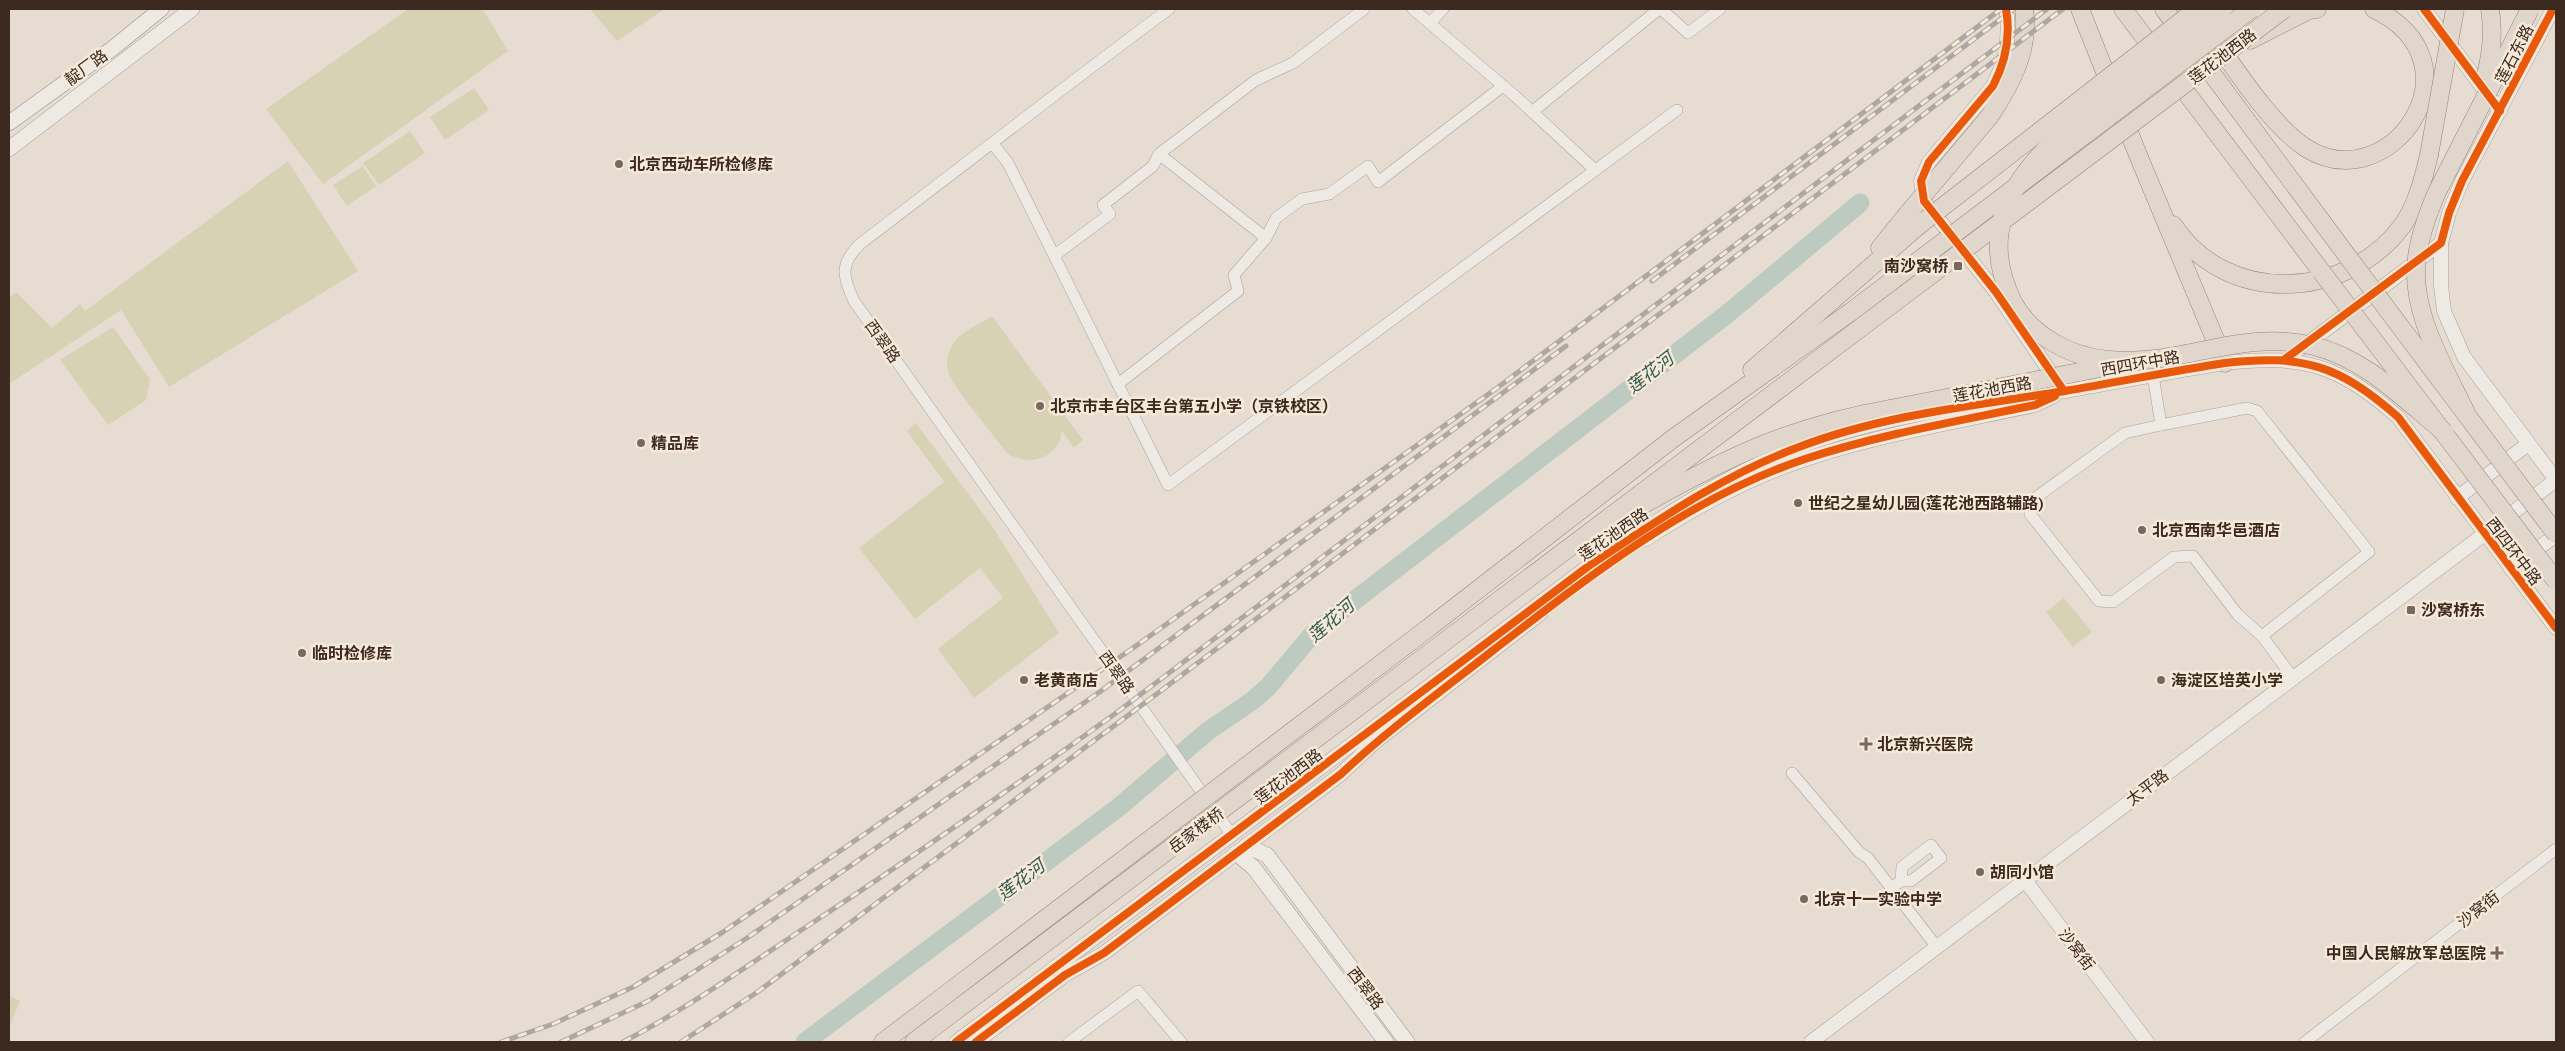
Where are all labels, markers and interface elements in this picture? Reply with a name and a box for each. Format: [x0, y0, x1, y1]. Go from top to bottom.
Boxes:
street label: 莲石东路 [2490, 20, 2538, 88]
street label: 莲花池西路 [2183, 23, 2261, 89]
street label: 靛厂路 [60, 44, 112, 90]
place label: 北京西动车所检修库 [629, 153, 773, 175]
marker: 北京西动车所检修库 [613, 158, 625, 170]
place label: 南沙窝桥 [1884, 255, 1949, 277]
marker: 南沙窝桥 [1952, 260, 1964, 272]
street label: 西翠路 [860, 315, 906, 367]
water label: 莲花河 [1621, 344, 1681, 399]
street label: 西四环中路 [2099, 345, 2181, 381]
street label: 莲花池西路 [1951, 371, 2033, 407]
place label: 北京市丰台区丰台第五小学（京铁校区） [1050, 395, 1338, 417]
marker: 北京市丰台区丰台第五小学（京铁校区） [1034, 400, 1046, 412]
place label: 精品库 [651, 432, 699, 454]
marker: 精品库 [635, 437, 647, 449]
place label: 世纪之星幼儿园(莲花池西路辅路) [1808, 492, 2044, 514]
marker: 世纪之星幼儿园(莲花池西路辅路) [1792, 497, 1804, 509]
street label: 莲花池西路 [1574, 503, 1652, 565]
street label: 西四环中路 [2481, 512, 2547, 590]
place label: 北京西南华邑酒店 [2152, 519, 2280, 541]
marker: 北京西南华邑酒店 [2136, 524, 2148, 536]
water label: 莲花河 [1302, 592, 1362, 648]
place label: 沙窝桥东 [2421, 599, 2485, 621]
marker: 沙窝桥东 [2405, 604, 2417, 616]
place label: 临时检修库 [312, 642, 392, 664]
street label: 西翠路 [1094, 646, 1140, 698]
marker: 临时检修库 [296, 647, 308, 659]
place label: 老黄商店 [1034, 669, 1098, 691]
place label: 海淀区培英小学 [2171, 669, 2283, 691]
marker: 老黄商店 [1018, 674, 1030, 686]
marker: 海淀区培英小学 [2155, 674, 2167, 686]
place label: 北京新兴医院 [1877, 733, 1973, 755]
marker: 北京新兴医院 [1859, 737, 1873, 751]
street label: 莲花池西路 [1249, 743, 1327, 809]
street label: 太平路 [2121, 764, 2173, 810]
street label: 岳家楼桥 [1164, 802, 1228, 858]
water label: 莲花河 [992, 852, 1052, 906]
place label: 胡同小馆 [1990, 861, 2054, 883]
marker: 胡同小馆 [1974, 866, 1986, 878]
street label: 沙窝街 [2452, 886, 2504, 932]
place label: 北京十一实验中学 [1814, 888, 1942, 910]
marker: 北京十一实验中学 [1798, 893, 1810, 905]
street label: 沙窝街 [2054, 923, 2100, 975]
place label: 中国人民解放军总医院 [2326, 942, 2486, 964]
marker: 中国人民解放军总医院 [2490, 946, 2504, 960]
street label: 西翠路 [1343, 962, 1389, 1014]

